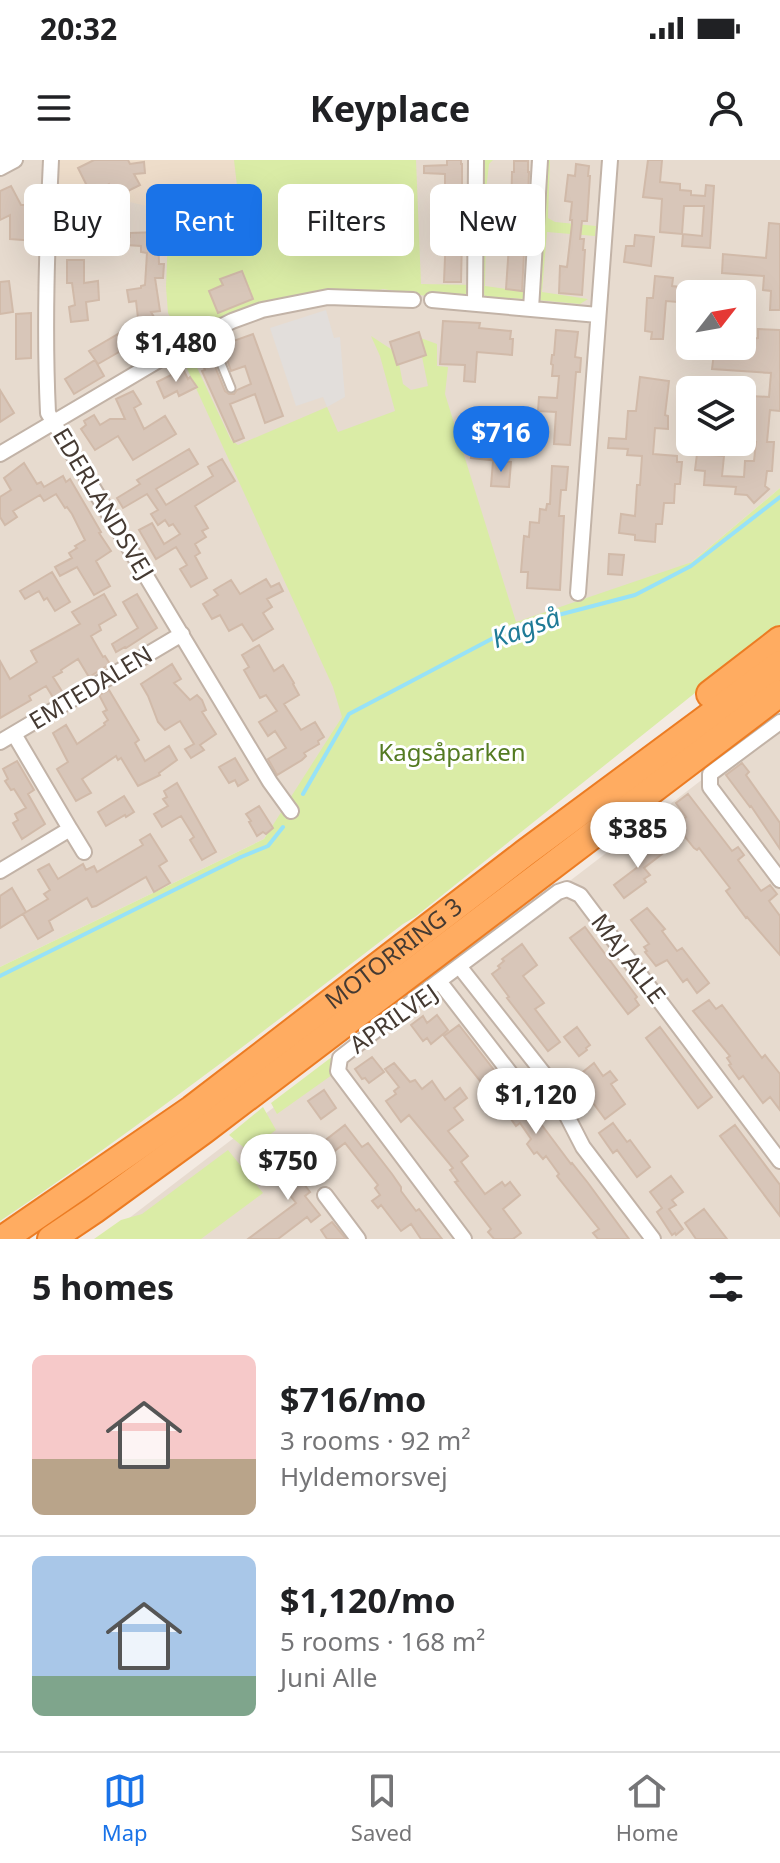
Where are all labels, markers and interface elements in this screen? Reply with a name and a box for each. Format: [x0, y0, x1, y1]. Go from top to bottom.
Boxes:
text: 20:32 [40, 8, 117, 49]
text: Keyplace [310, 84, 470, 133]
icon: menu [32, 86, 76, 130]
icon: person [704, 86, 748, 130]
chip: Buy [24, 184, 130, 256]
chip: Rent [146, 184, 262, 256]
chip: Filters [278, 184, 414, 256]
chip: New [430, 184, 545, 256]
north arrow [676, 280, 756, 360]
map controls [676, 280, 756, 456]
pin: $1,480 [111, 316, 241, 384]
text: $1,480 [135, 324, 217, 360]
button: layers [676, 376, 756, 456]
pin: $716 [454, 406, 548, 474]
text: $716 [471, 414, 531, 450]
street label: EDERLANDSVEJ [46, 421, 163, 585]
water label: Kagså [486, 598, 565, 656]
street label: EMTEDALEN [22, 637, 158, 736]
park label: Kagsåparken [378, 735, 526, 768]
pin: $385 [591, 802, 685, 870]
text: $385 [608, 810, 668, 846]
street label: MOTORRING 3 [317, 889, 468, 1016]
street label: MAJ ALLE [584, 906, 674, 1010]
street label: APRILVEJ [342, 975, 444, 1060]
pin: $1,120 [471, 1068, 601, 1136]
text: $1,120 [495, 1076, 577, 1112]
pin: $750 [241, 1134, 335, 1202]
text: $750 [258, 1142, 318, 1178]
text: 5 homes [32, 1264, 174, 1310]
icon: filters [704, 1265, 748, 1309]
text: $716/mo [280, 1376, 426, 1422]
icon: home [96, 1387, 192, 1483]
text: 3 rooms · 92 m² [280, 1422, 470, 1458]
text: Hyldemorsvej [280, 1458, 448, 1494]
text: $1,120/mo [280, 1577, 455, 1623]
icon: home [96, 1588, 192, 1684]
text: 5 rooms · 168 m² [280, 1623, 485, 1659]
text: Juni Alle [280, 1659, 377, 1695]
tab: Map [102, 1769, 148, 1847]
tab: Saved [351, 1769, 412, 1847]
tab: Home [616, 1769, 678, 1847]

